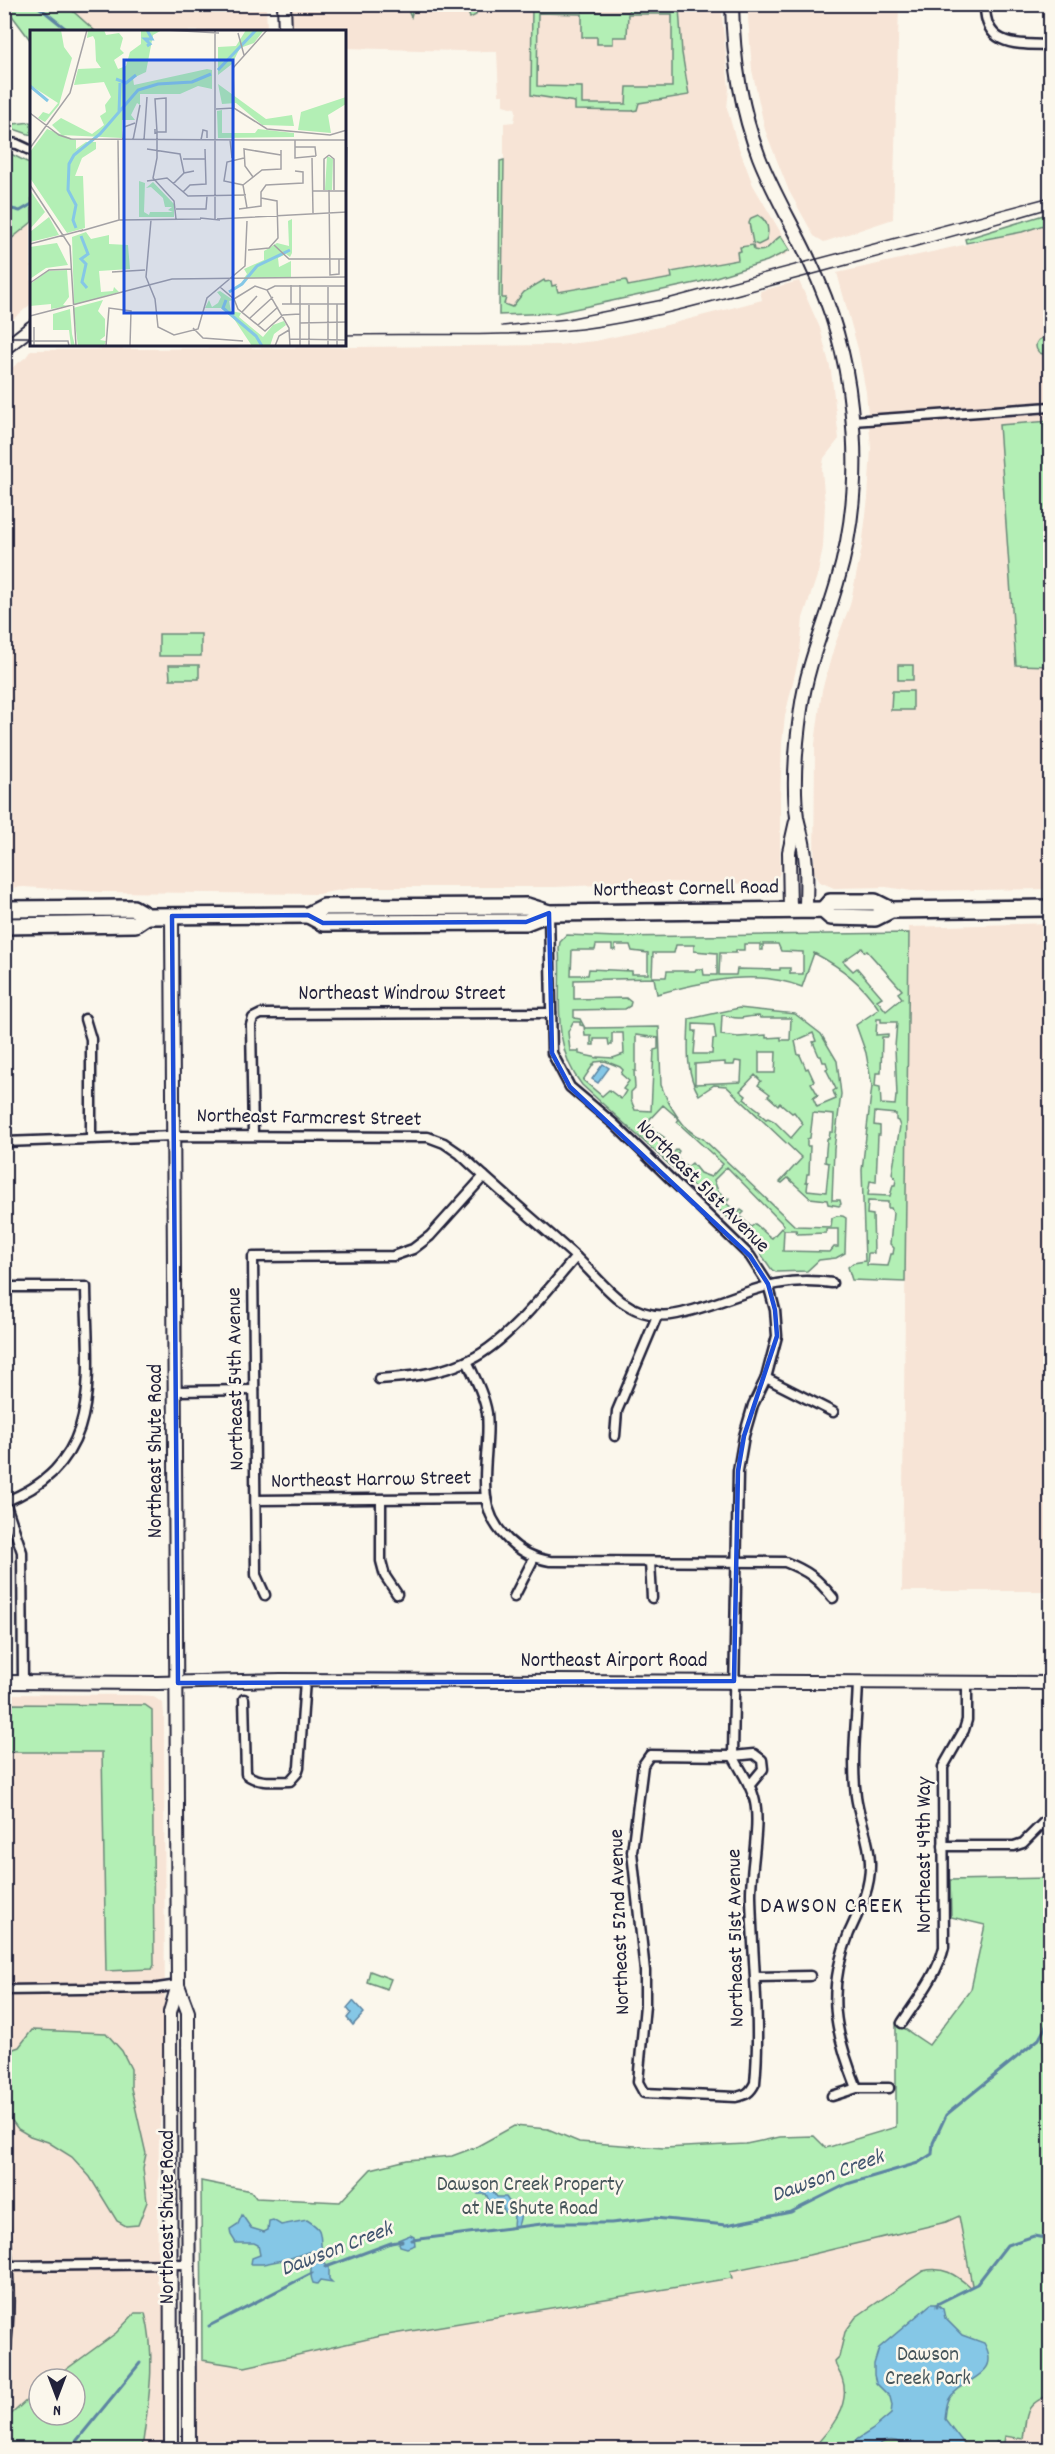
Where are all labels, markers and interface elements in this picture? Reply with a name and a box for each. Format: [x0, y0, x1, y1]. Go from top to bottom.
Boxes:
inset map [30, 30, 346, 346]
street label: Northeast Cornell Road [593, 873, 779, 907]
street label: Northeast Windrow Street [298, 980, 506, 1010]
street label: Northeast Farmcrest Street [196, 1102, 422, 1136]
street label: Northeast 51st Avenue [628, 1113, 776, 1261]
street label: Northeast 54th Avenue [220, 1287, 254, 1471]
street label: Northeast Shute Road [142, 1364, 172, 1538]
street label: Northeast Harrow Street [271, 1464, 472, 1498]
street label: Northeast Airport Road [520, 1647, 708, 1677]
street label: Northeast 49th Way [911, 1776, 941, 1933]
street label: Northeast 52nd Avenue [603, 1828, 639, 2016]
street label: Northeast 51st Avenue [720, 1848, 754, 2028]
district label: DAWSON CREEK [760, 1892, 904, 1923]
street label: Northeast Shute Road [154, 2130, 184, 2304]
water label: Dawson Creek [767, 2142, 890, 2212]
park label: Dawson Creek Property at NE Shute Road [437, 2171, 624, 2225]
water label: Dawson Creek [277, 2214, 399, 2286]
park label: Dawson Creek Park [885, 2341, 971, 2395]
north arrow [27, 2367, 87, 2427]
text: N [53, 2398, 61, 2421]

